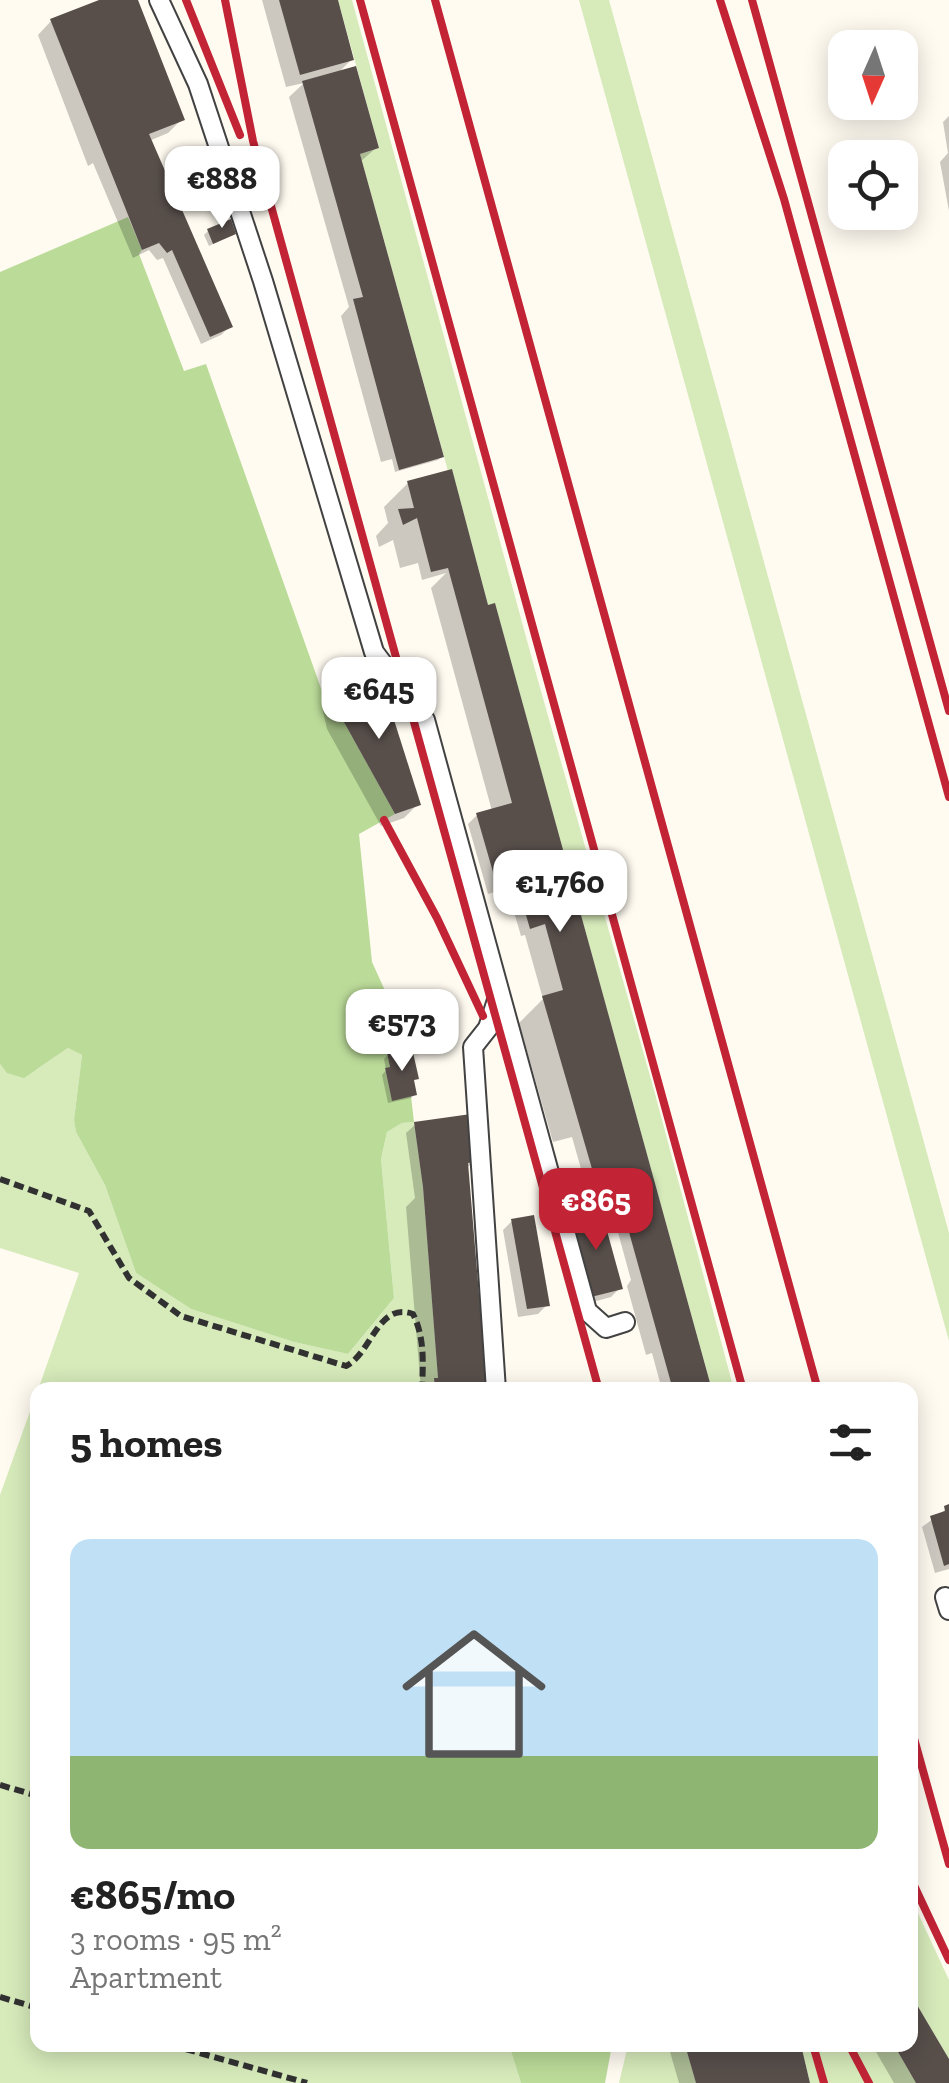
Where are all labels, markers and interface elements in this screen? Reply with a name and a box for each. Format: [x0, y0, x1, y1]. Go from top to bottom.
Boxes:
north arrow [828, 30, 918, 120]
map controls [828, 30, 918, 230]
button: locate [828, 140, 918, 230]
pin: €888 [163, 146, 281, 231]
text: €888 [187, 159, 257, 197]
pin: €645 [320, 657, 438, 742]
text: €645 [343, 670, 415, 708]
pin: €1,760 [479, 850, 641, 935]
text: €1,760 [515, 863, 605, 901]
pin: €573 [343, 989, 461, 1074]
text: €573 [368, 1002, 436, 1040]
pin: €865 [537, 1168, 655, 1253]
text: €865 [561, 1181, 631, 1219]
icon: filters [823, 1415, 878, 1470]
text: 5 homes [70, 1417, 223, 1468]
icon: home [384, 1604, 564, 1784]
text: €865/mo [70, 1869, 235, 1920]
text: 3 rooms · 95 m² [70, 1920, 282, 1958]
text: Apartment [70, 1958, 222, 1996]

